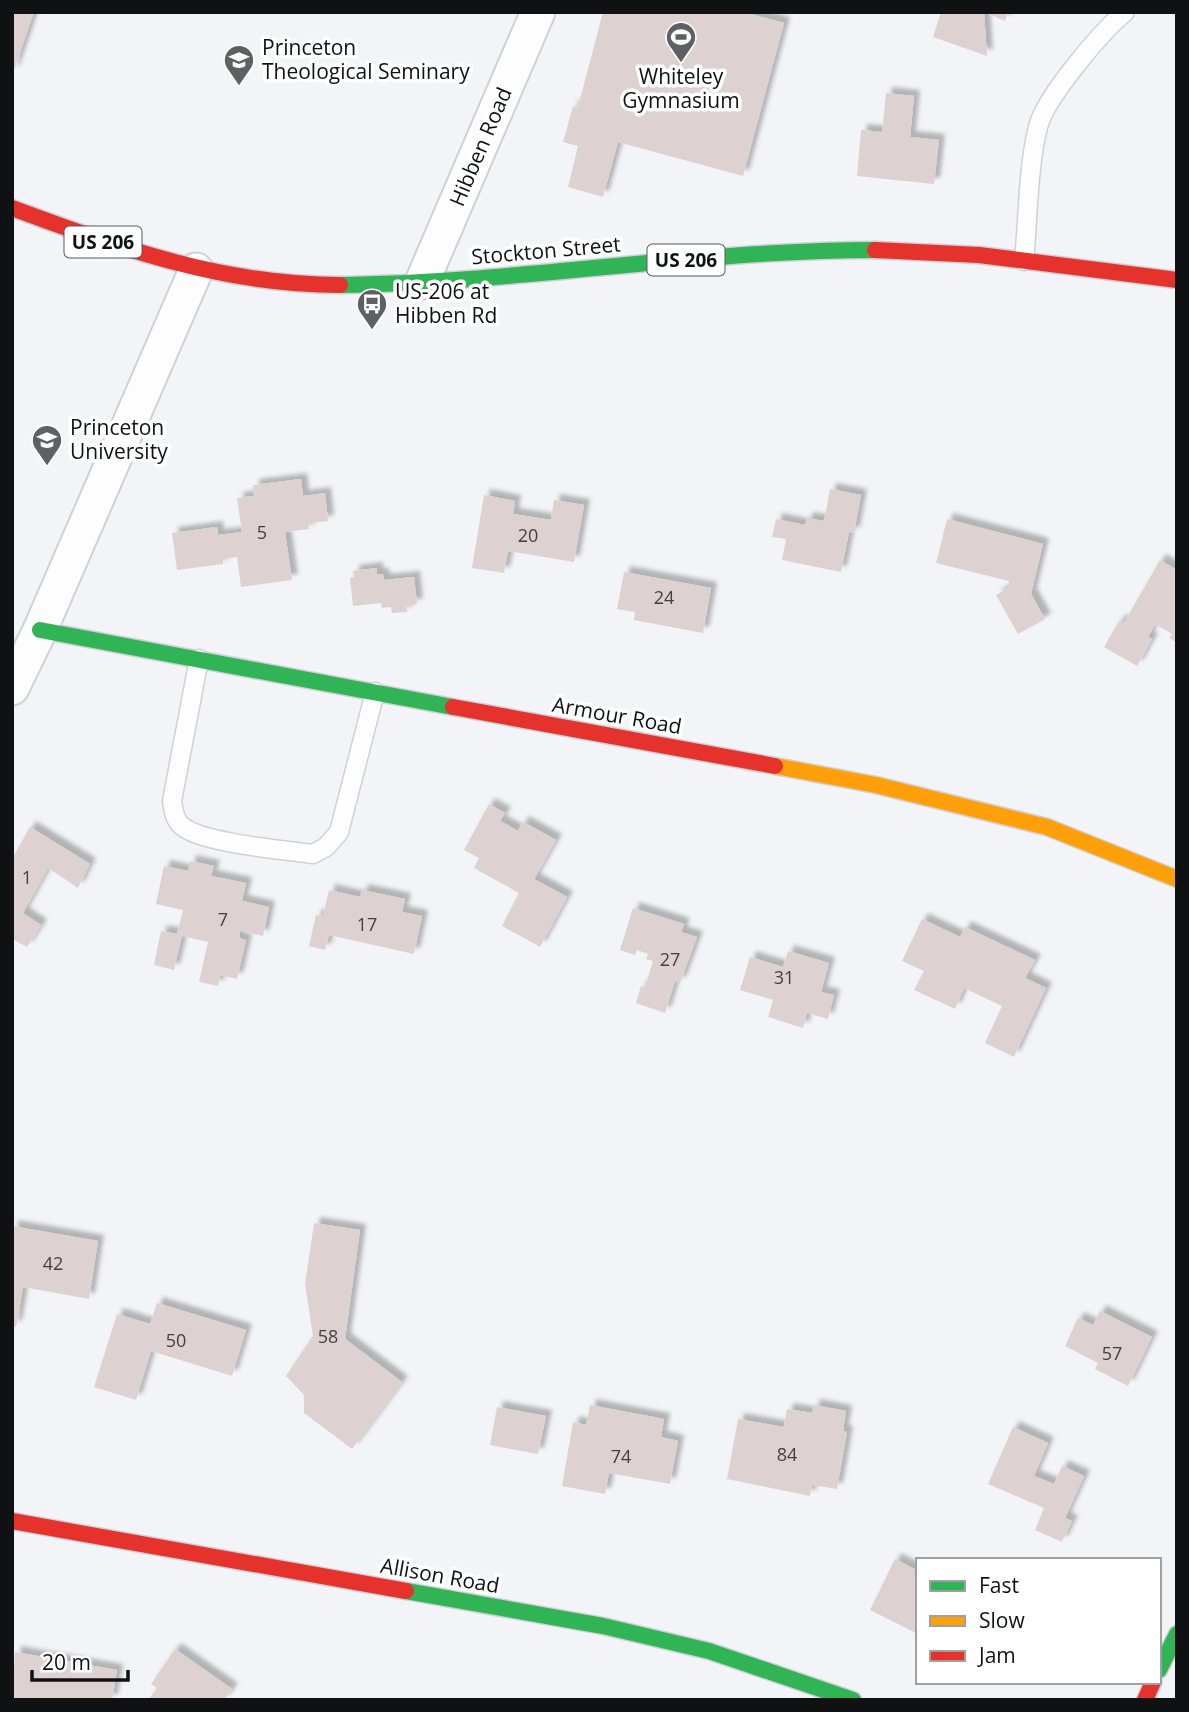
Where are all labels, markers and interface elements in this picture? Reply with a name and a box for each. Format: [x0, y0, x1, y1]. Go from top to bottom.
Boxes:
sports icon: Whiteley Gymnasium [664, 20, 698, 64]
place label: Princeton Theological Seminary [262, 33, 470, 85]
school or university icon: Princeton Theological Seminary [222, 43, 256, 87]
place label: Whiteley Gymnasium [622, 62, 740, 114]
street label: Hibben Road [442, 83, 518, 210]
road number: US 206 [64, 226, 142, 258]
street label: Stockton Street [470, 230, 622, 270]
road number: US 206 [648, 244, 724, 276]
place label: US-206 at Hibben Rd [395, 277, 497, 329]
bus stop icon: US-206 at Hibben Rd [355, 287, 389, 331]
place label: Princeton University [70, 413, 168, 465]
school or university icon: Princeton University [30, 423, 64, 467]
house number: 5 [257, 520, 267, 544]
house number: 20 [518, 523, 538, 547]
house number: 24 [654, 585, 674, 609]
street label: Armour Road [550, 690, 684, 740]
house number: 1 [22, 865, 32, 889]
house number: 7 [218, 907, 228, 931]
house number: 17 [357, 912, 377, 936]
house number: 27 [660, 947, 680, 971]
house number: 31 [774, 965, 794, 989]
house number: 42 [43, 1251, 63, 1275]
house number: 58 [318, 1324, 338, 1348]
house number: 50 [166, 1328, 186, 1352]
house number: 57 [1102, 1341, 1122, 1365]
house number: 84 [777, 1442, 797, 1466]
house number: 74 [611, 1444, 631, 1468]
street label: Allison Road [379, 1551, 502, 1599]
legend [916, 1558, 1161, 1684]
text: Fast [979, 1571, 1019, 1599]
text: Slow [979, 1606, 1025, 1634]
scale bar [32, 1638, 128, 1682]
text: Jam [977, 1641, 1016, 1669]
text: 20 m [42, 1648, 91, 1676]

